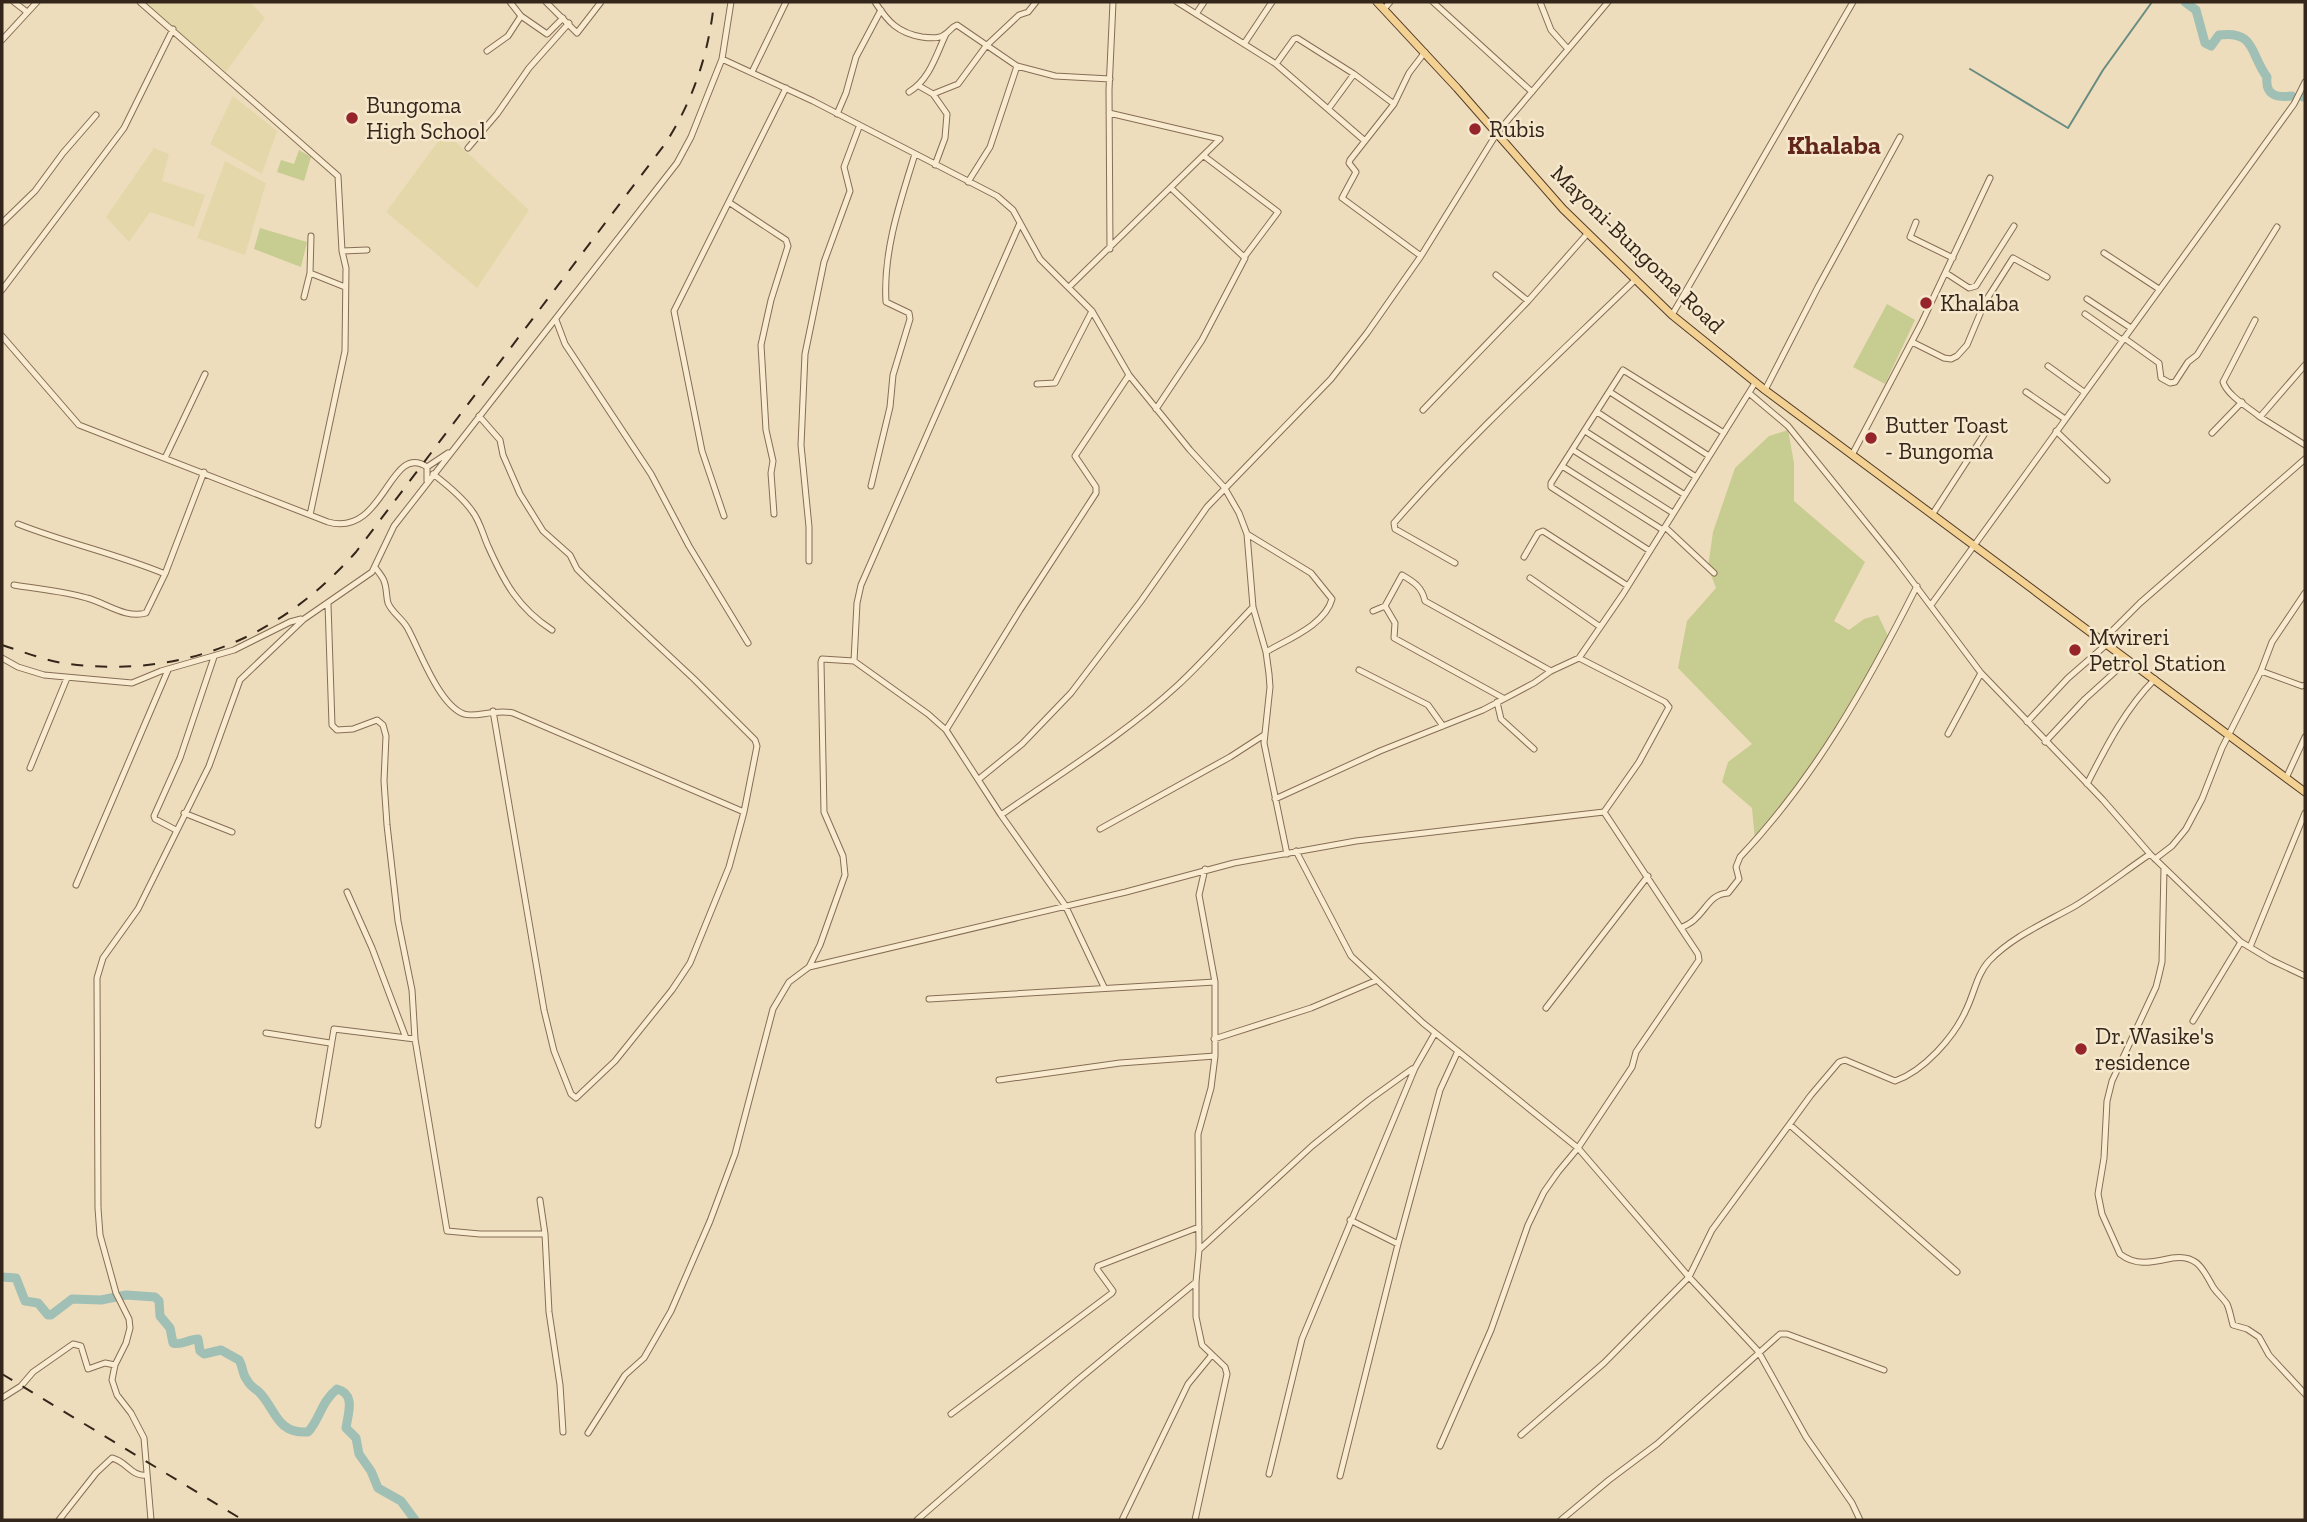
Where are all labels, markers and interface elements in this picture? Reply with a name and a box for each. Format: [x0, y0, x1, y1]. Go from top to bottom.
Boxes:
place label: Bungoma High School [366, 91, 486, 145]
marker: Bungoma High School [344, 110, 360, 126]
place label: Rubis [1489, 115, 1545, 143]
marker: Rubis [1467, 121, 1483, 137]
district label: Khalaba [1787, 129, 1881, 161]
street label: Mayoni-Bungoma Road [1545, 159, 1731, 339]
place label: Khalaba [1940, 289, 2019, 317]
marker: Khalaba [1918, 295, 1934, 311]
place label: Butter Toast - Bungoma [1885, 411, 2009, 465]
marker: Butter Toast - Bungoma [1863, 430, 1879, 446]
place label: Mwireri Petrol Station [2089, 623, 2226, 677]
marker: Mwireri Petrol Station [2067, 642, 2083, 658]
place label: Dr. Wasike's residence [2095, 1022, 2214, 1076]
marker: Dr. Wasike's residence [2073, 1041, 2089, 1057]

